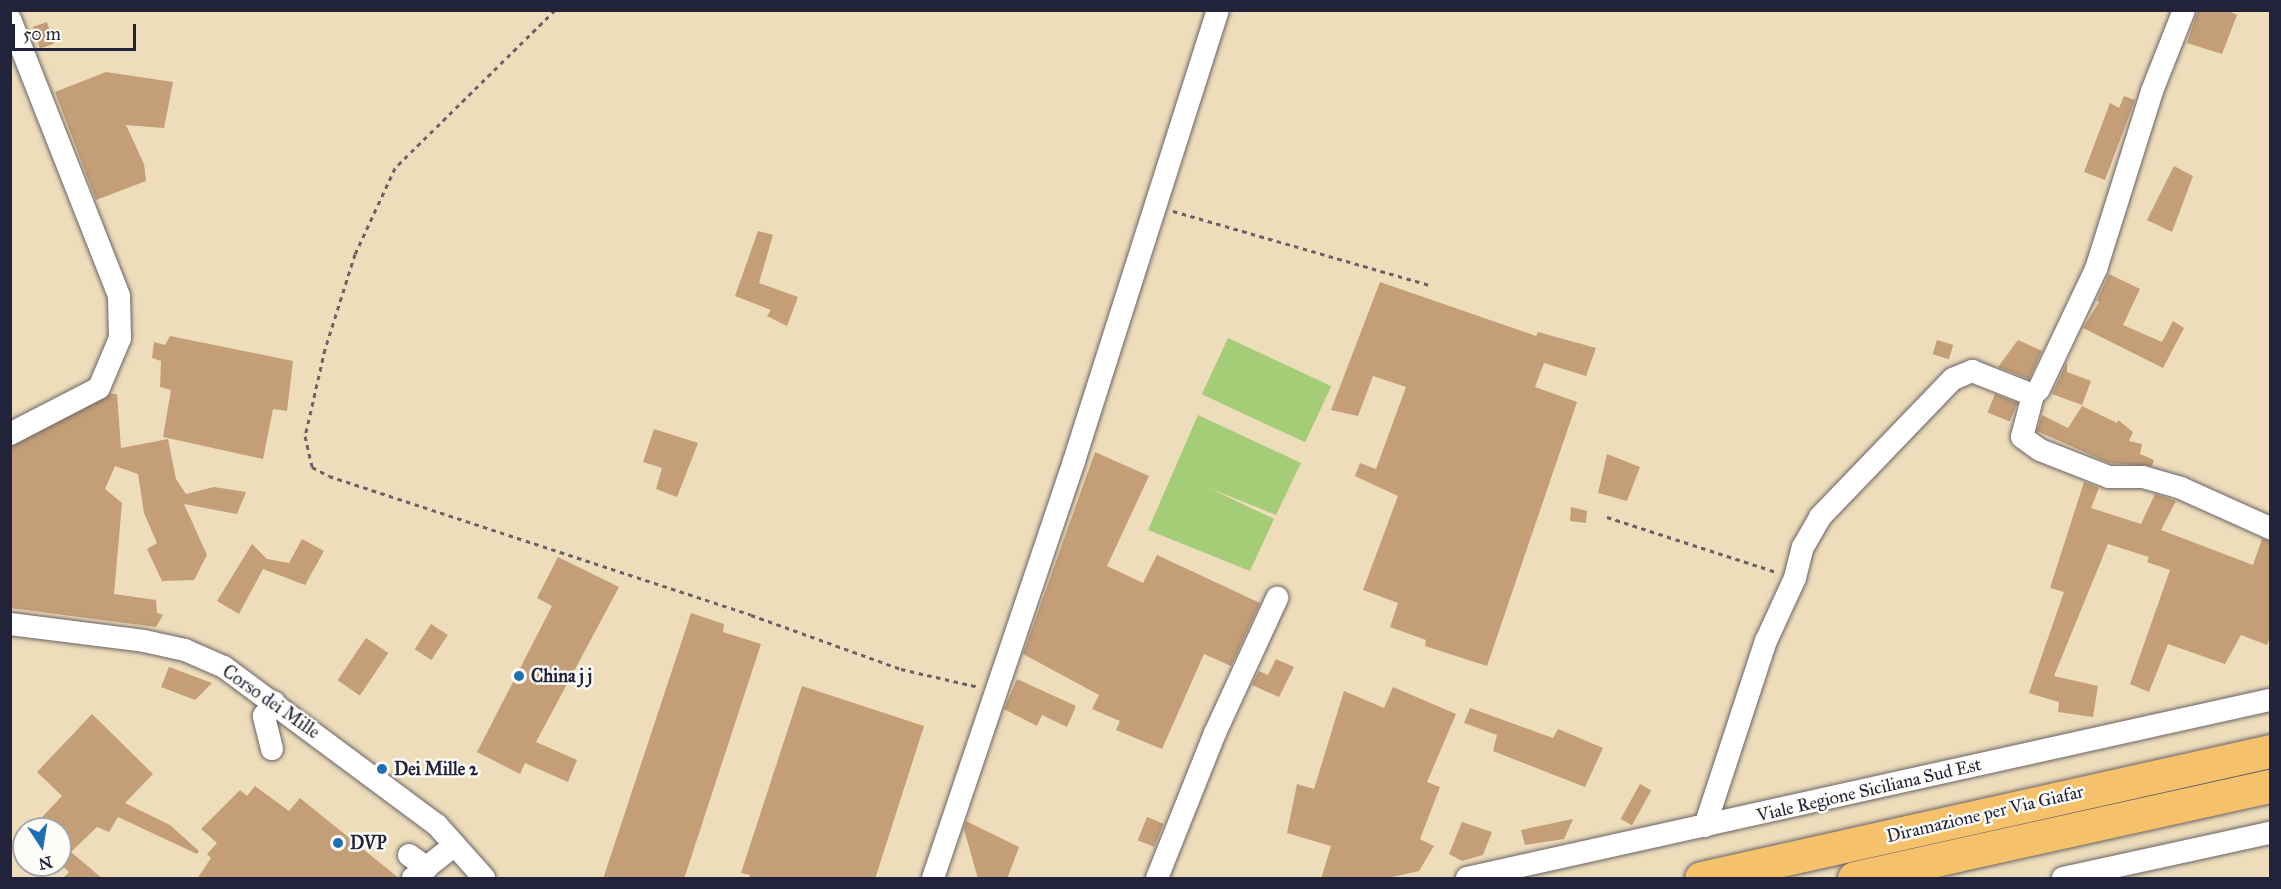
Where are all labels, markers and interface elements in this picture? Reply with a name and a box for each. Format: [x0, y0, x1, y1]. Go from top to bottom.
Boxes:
scale bar [15, 12, 140, 50]
text: 50 m [23, 23, 61, 45]
street label: Corso dei Mille [218, 661, 324, 743]
place label: China j j [531, 665, 592, 687]
marker: China j j [512, 669, 526, 683]
street label: Viale Regione Siciliana Sud Est [1755, 754, 1983, 826]
place label: Dei Mille 2 [394, 758, 478, 780]
marker: Dei Mille 2 [375, 762, 389, 776]
street label: Diramazione per Via Giafar [1884, 781, 2086, 847]
north arrow [12, 817, 72, 877]
place label: DVP [350, 832, 387, 854]
marker: DVP [331, 836, 345, 850]
text: N [37, 852, 54, 874]

